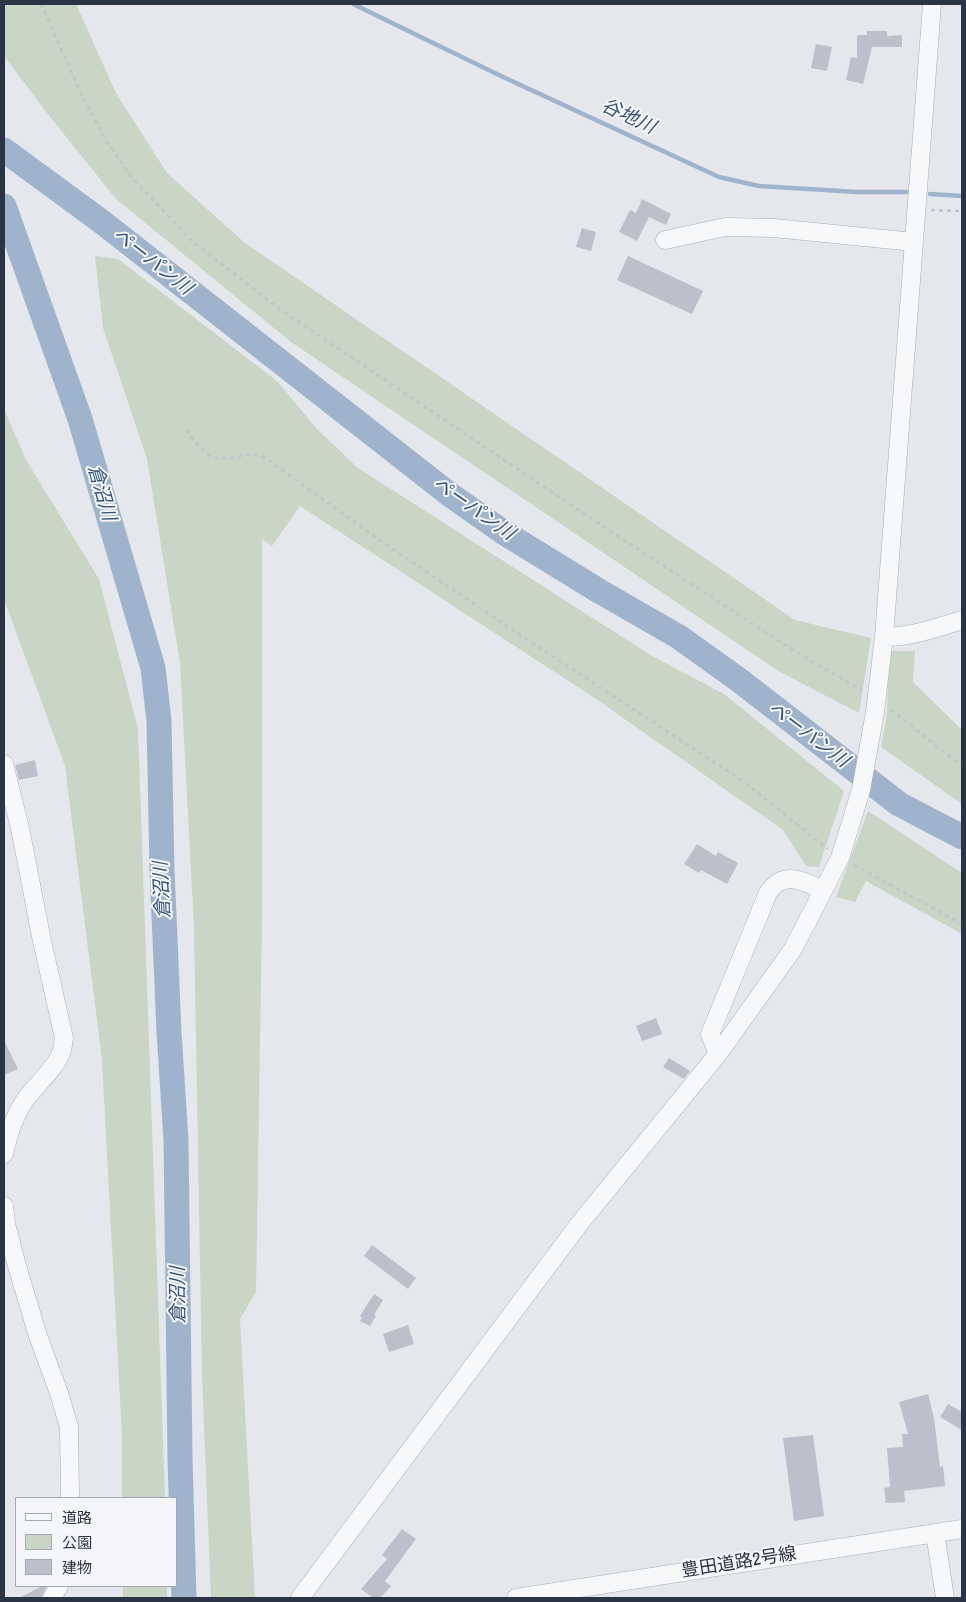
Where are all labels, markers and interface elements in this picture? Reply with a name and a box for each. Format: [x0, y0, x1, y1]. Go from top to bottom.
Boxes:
water label: 谷地川 [597, 95, 659, 139]
water label: ペーパン川 [108, 224, 196, 300]
water label: 倉沼川 [82, 462, 120, 524]
water label: ペーパン川 [428, 472, 518, 546]
water label: ペーパン川 [763, 697, 853, 773]
water label: 倉沼川 [150, 861, 176, 919]
water label: 倉沼川 [167, 1266, 191, 1324]
legend [15, 1497, 178, 1587]
text: 道路 [62, 1507, 92, 1528]
text: 公園 [62, 1532, 92, 1553]
street label: 豊田道路2号線 [680, 1543, 798, 1583]
text: 建物 [62, 1557, 92, 1578]

